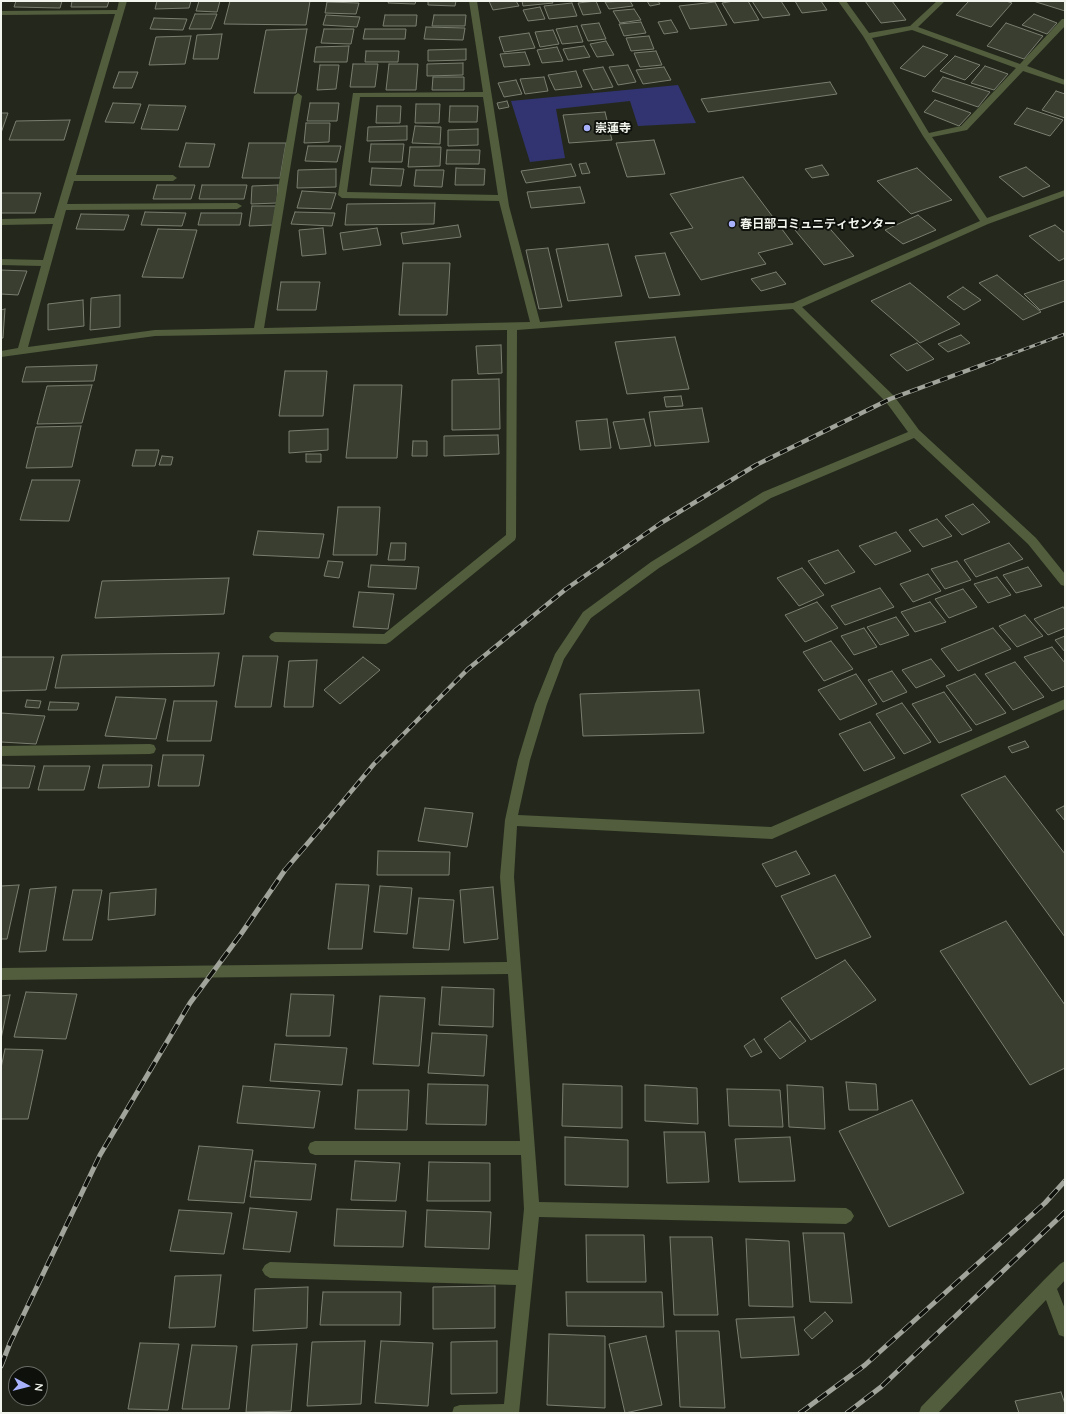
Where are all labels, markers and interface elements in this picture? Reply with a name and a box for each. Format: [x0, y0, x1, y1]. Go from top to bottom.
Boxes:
place label: 崇蓮寺 [595, 121, 631, 135]
marker: 崇蓮寺 [582, 123, 592, 133]
place label: 春日部コミュニティセンター [740, 217, 896, 231]
marker: 春日部コミュニティセンター [727, 219, 737, 229]
north arrow [8, 1366, 48, 1406]
text: N [31, 1382, 46, 1392]

